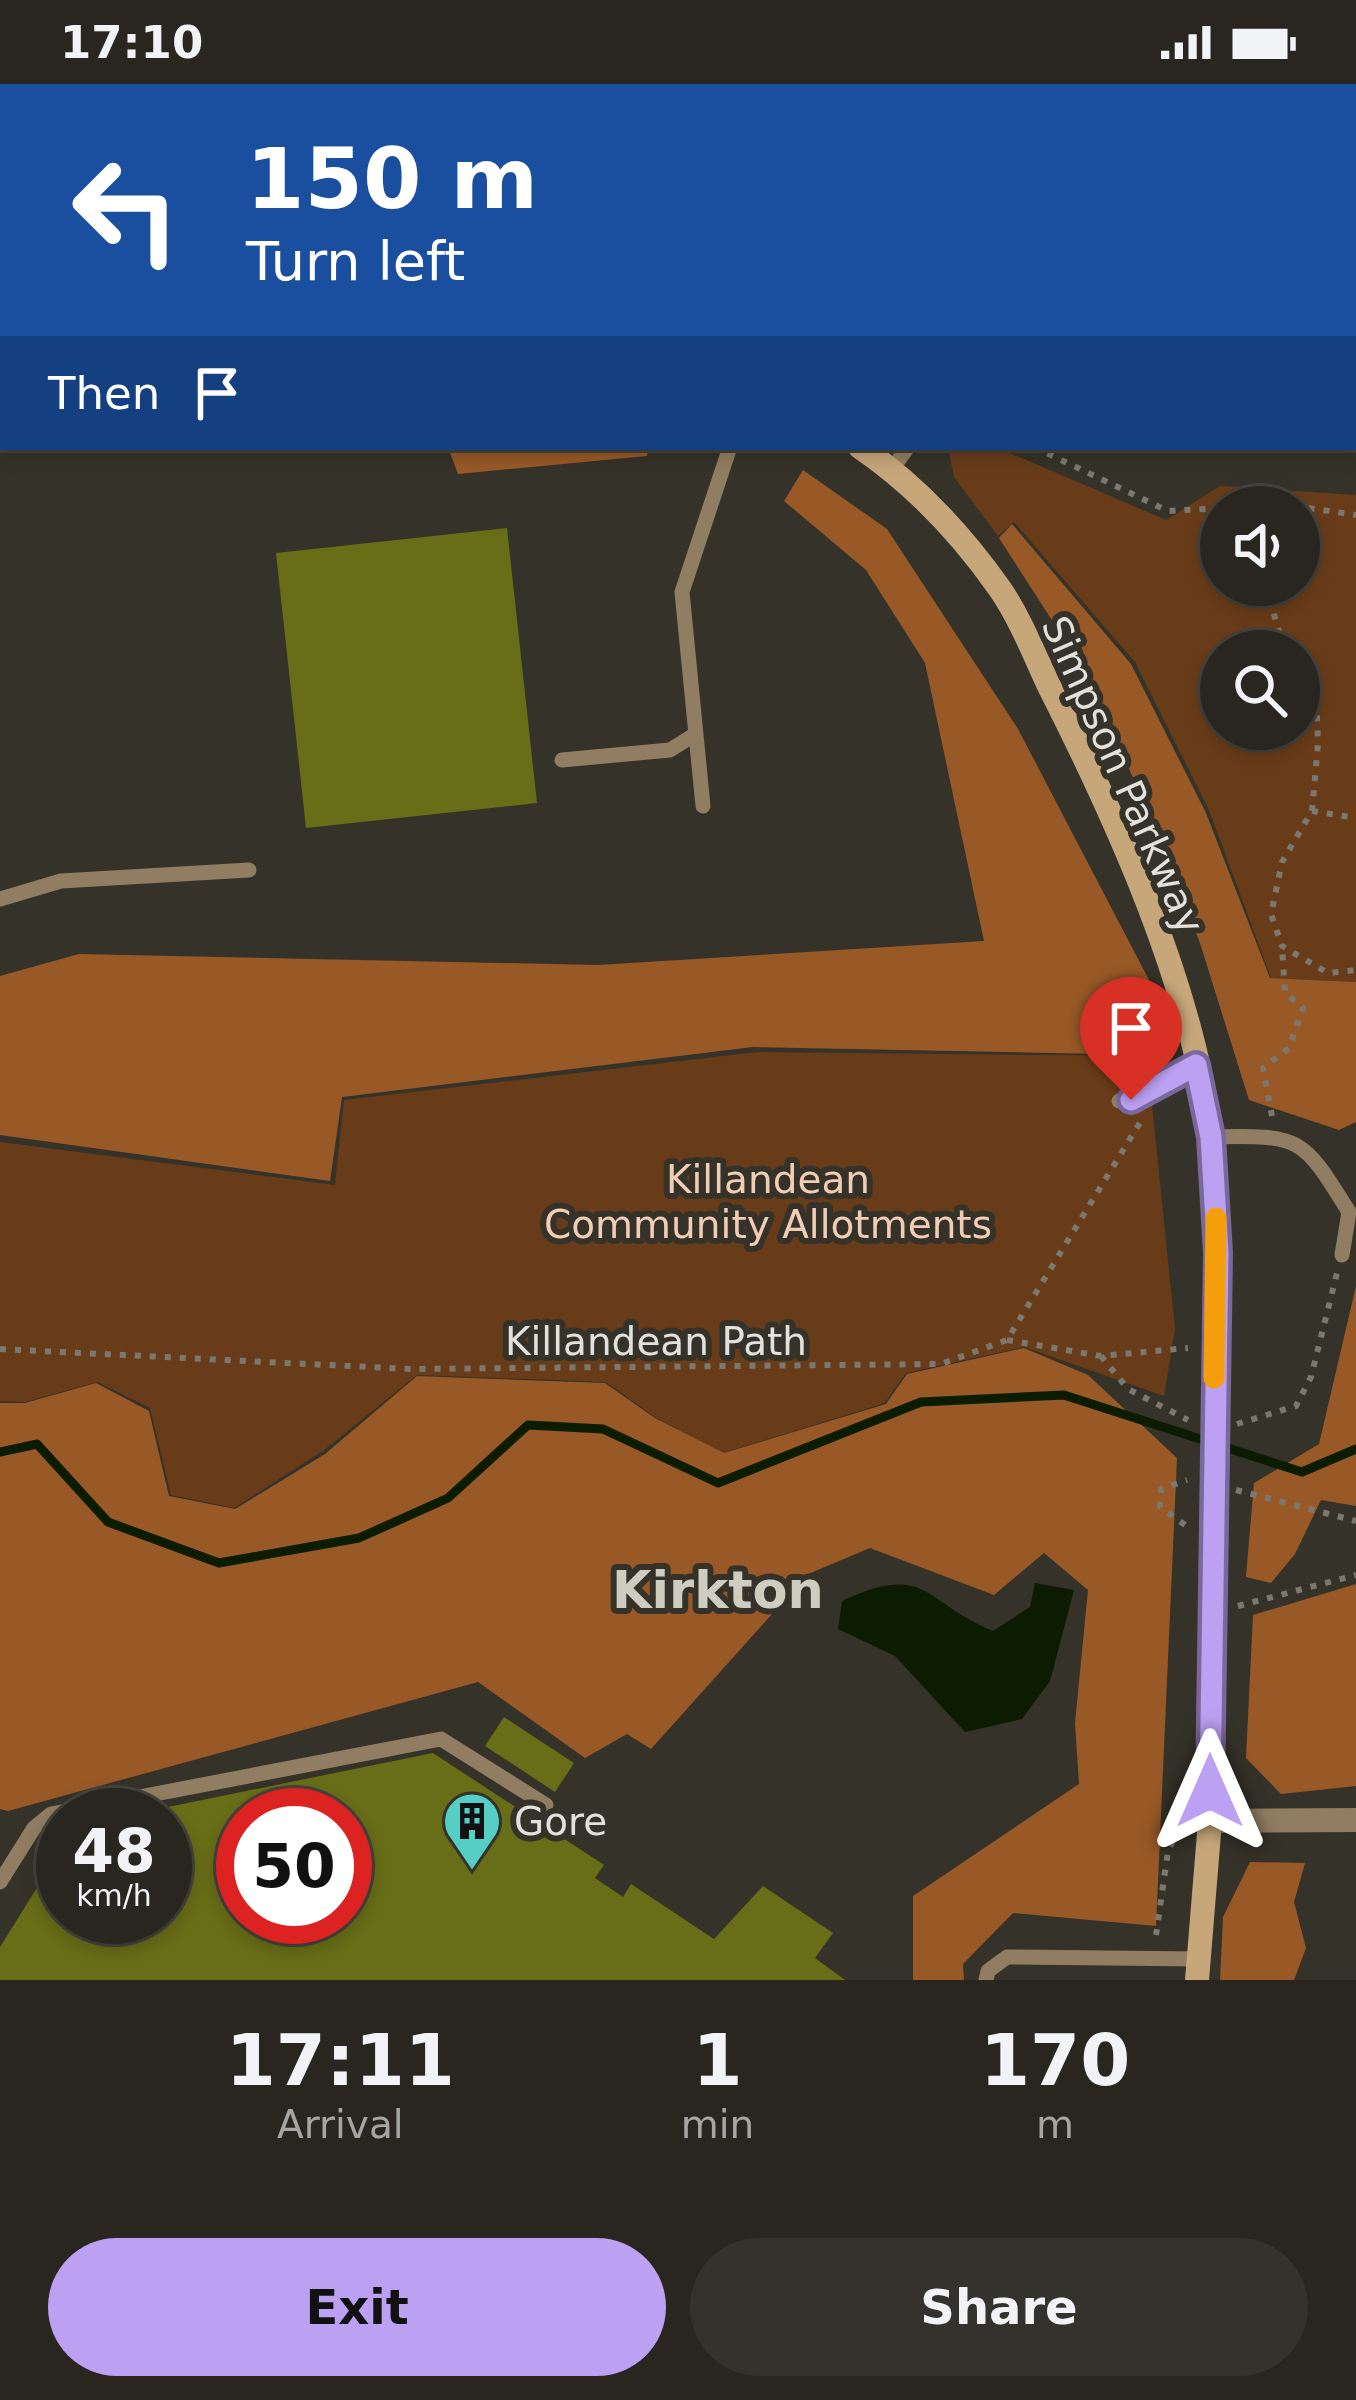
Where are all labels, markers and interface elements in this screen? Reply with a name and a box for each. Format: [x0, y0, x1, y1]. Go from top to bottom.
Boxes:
text: 17:10 [60, 16, 203, 69]
text: 150 m [246, 130, 538, 228]
icon: left [48, 132, 204, 288]
text: Turn left [246, 230, 465, 293]
icon: arrive [184, 360, 250, 426]
text: Then [48, 367, 160, 420]
map controls [1200, 486, 1320, 750]
button: sound [1200, 486, 1320, 606]
street label: Simpson Parkway [1033, 609, 1213, 941]
button: search [1200, 630, 1320, 750]
pin [1080, 977, 1182, 1100]
icon: arrive [1098, 995, 1164, 1061]
park label: Killandean Community Allotments [544, 1157, 992, 1247]
street label: Killandean Path [505, 1319, 807, 1364]
district label: Kirkton [612, 1561, 824, 1620]
position arrow [1147, 1728, 1273, 1854]
speed limit sign: 50 [216, 1788, 372, 1944]
building icon: Gore [441, 1790, 503, 1872]
place label: Gore [514, 1799, 607, 1844]
text: 48 [72, 1816, 156, 1886]
text: km/h [76, 1878, 152, 1913]
text: 17:11 [226, 2018, 455, 2102]
text: 1 [692, 2018, 742, 2102]
text: 170 [980, 2018, 1130, 2102]
text: Arrival [277, 2102, 404, 2147]
text: min [681, 2102, 754, 2147]
text: m [1036, 2102, 1074, 2147]
button: Exit [48, 2238, 666, 2376]
button: Share [690, 2238, 1308, 2376]

